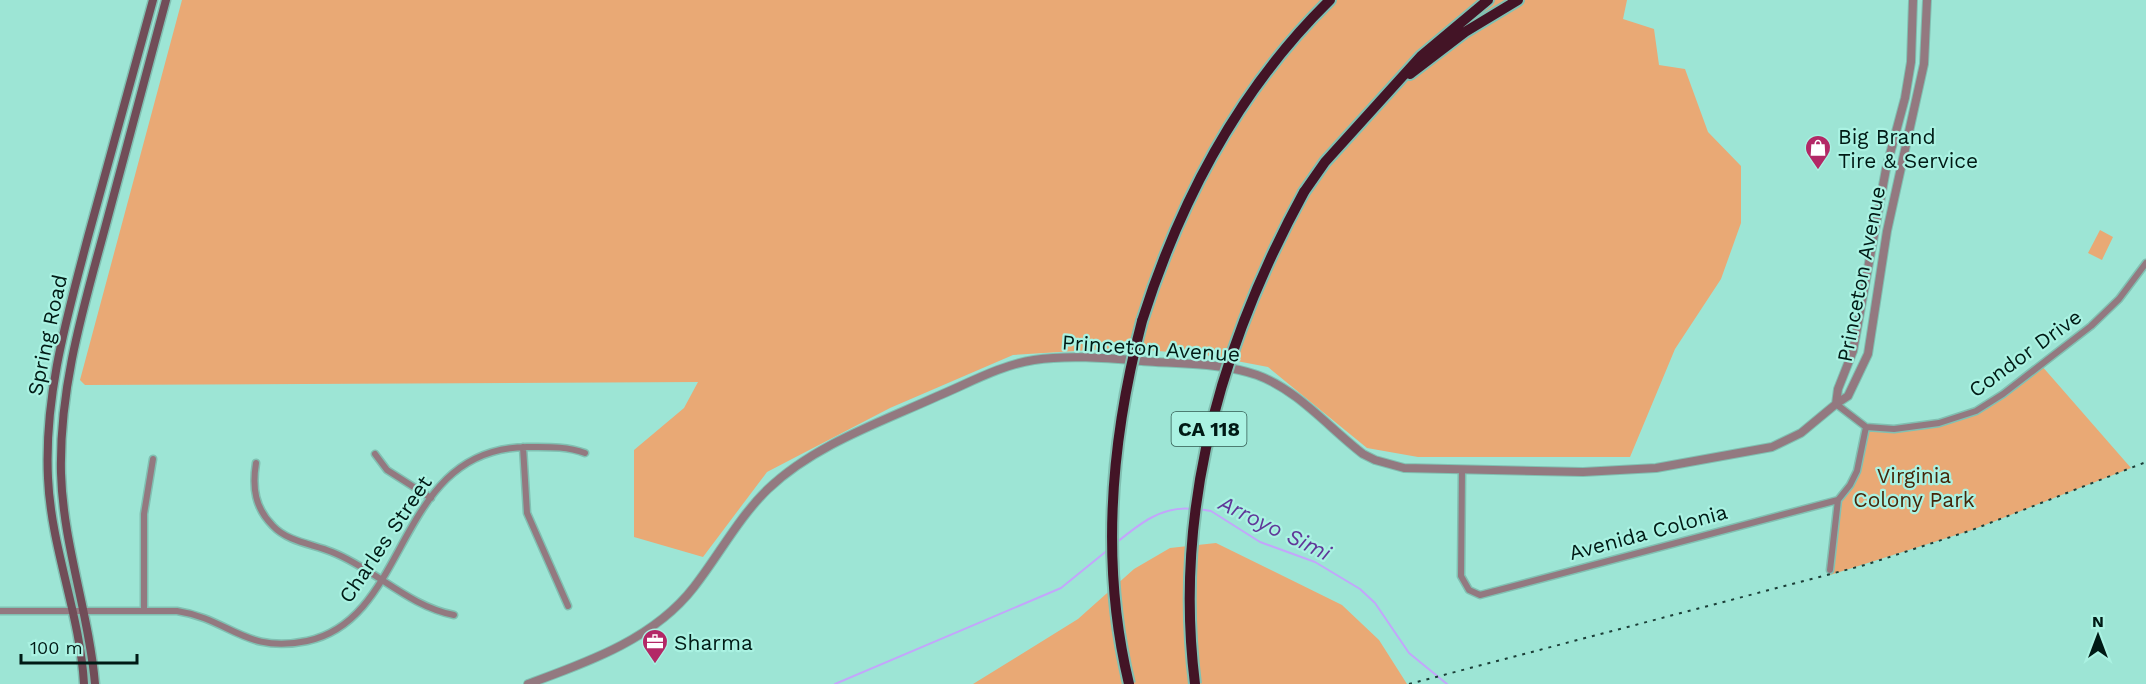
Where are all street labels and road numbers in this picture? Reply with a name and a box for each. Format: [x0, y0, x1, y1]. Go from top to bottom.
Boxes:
street label: Princeton Avenue [1832, 184, 1890, 364]
street label: Spring Road [22, 272, 72, 398]
street label: Condor Drive [1964, 304, 2086, 402]
street label: Princeton Avenue [1061, 329, 1241, 367]
road number: CA 118 [1172, 412, 1246, 446]
street label: Charles Street [333, 471, 437, 607]
street label: Avenida Colonia [1566, 499, 1730, 565]

